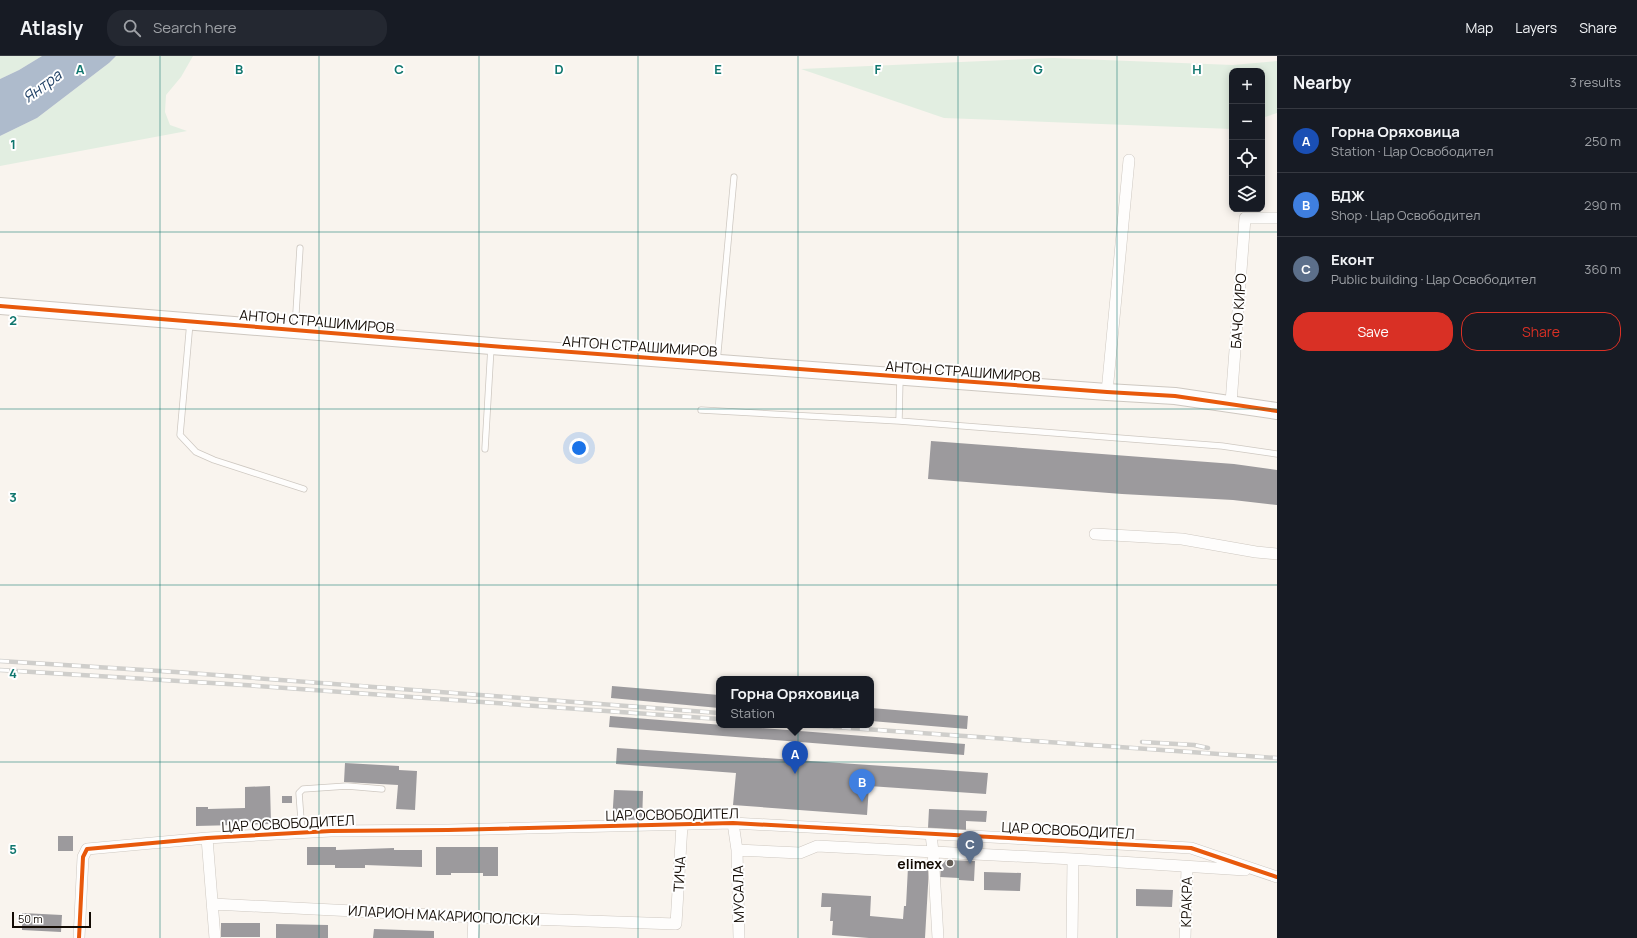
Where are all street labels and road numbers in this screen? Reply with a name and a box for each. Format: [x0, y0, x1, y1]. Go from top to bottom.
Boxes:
street label: БАЧО КИРО [1226, 273, 1250, 349]
street label: АНТОН СТРАШИМИРОВ [239, 305, 396, 337]
street label: АНТОН СТРАШИМИРОВ [562, 331, 719, 361]
street label: АНТОН СТРАШИМИРОВ [885, 356, 1042, 386]
street label: ЦАР ОСВОБОДИТЕЛ [605, 803, 739, 825]
street label: ЦАР ОСВОБОДИТЕЛ [221, 810, 355, 836]
street label: ЦАР ОСВОБОДИТЕЛ [1001, 817, 1135, 843]
street label: ТИЧА [669, 855, 689, 892]
street label: МУСАЛА [728, 865, 748, 923]
street label: КРАКРА [1176, 876, 1196, 928]
street label: ИЛАРИОН МАКАРИОПОЛСКИ [348, 900, 540, 930]

